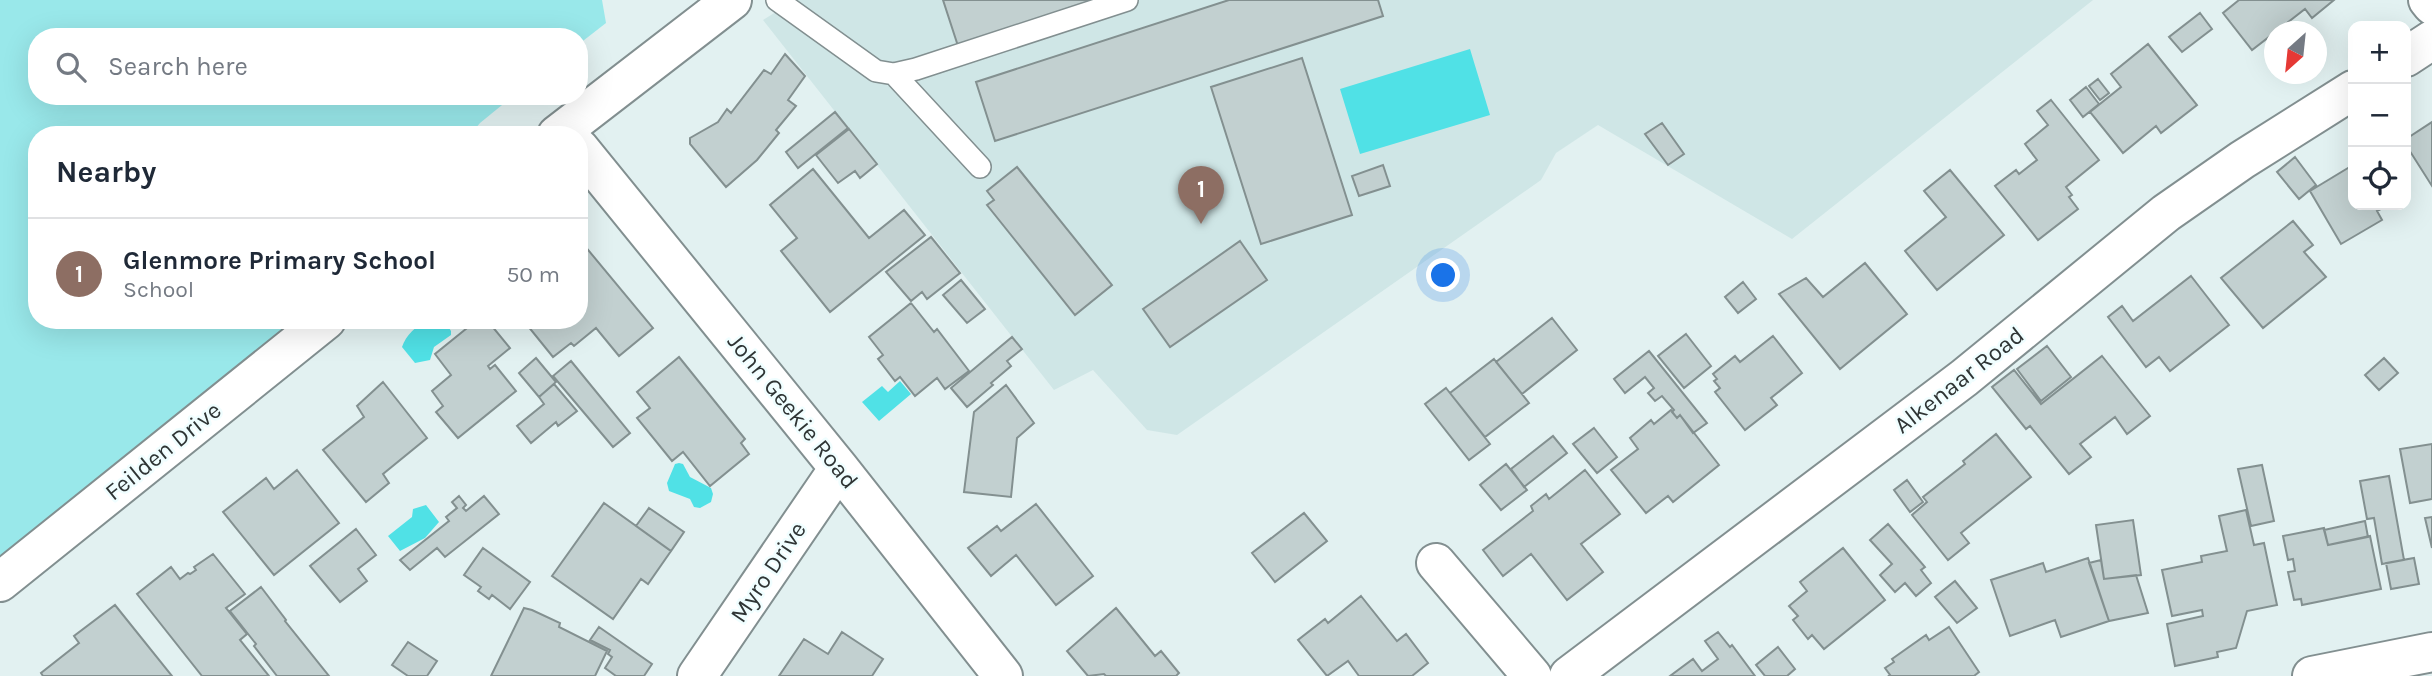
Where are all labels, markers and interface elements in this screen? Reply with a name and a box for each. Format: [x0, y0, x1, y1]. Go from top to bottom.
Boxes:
north arrow [2264, 21, 2327, 84]
map controls [2348, 21, 2411, 210]
button: + [2348, 21, 2411, 84]
search box [28, 28, 588, 105]
icon: search [52, 48, 90, 86]
text: Search here [108, 51, 248, 82]
button: − [2348, 84, 2411, 147]
button: locate [2348, 147, 2411, 210]
text: Nearby [56, 154, 156, 190]
pin: 1 [1178, 166, 1224, 224]
text: Glenmore Primary School [123, 245, 436, 276]
your location [1426, 258, 1460, 292]
text: 1 [75, 261, 83, 288]
text: 50 m [506, 261, 560, 288]
text: School [123, 276, 194, 303]
street label: Alkenaar Road [1889, 321, 2029, 439]
street label: John Geekie Road [722, 328, 864, 494]
street label: Feilden Drive [99, 396, 227, 506]
street label: Myro Drive [724, 516, 812, 628]

